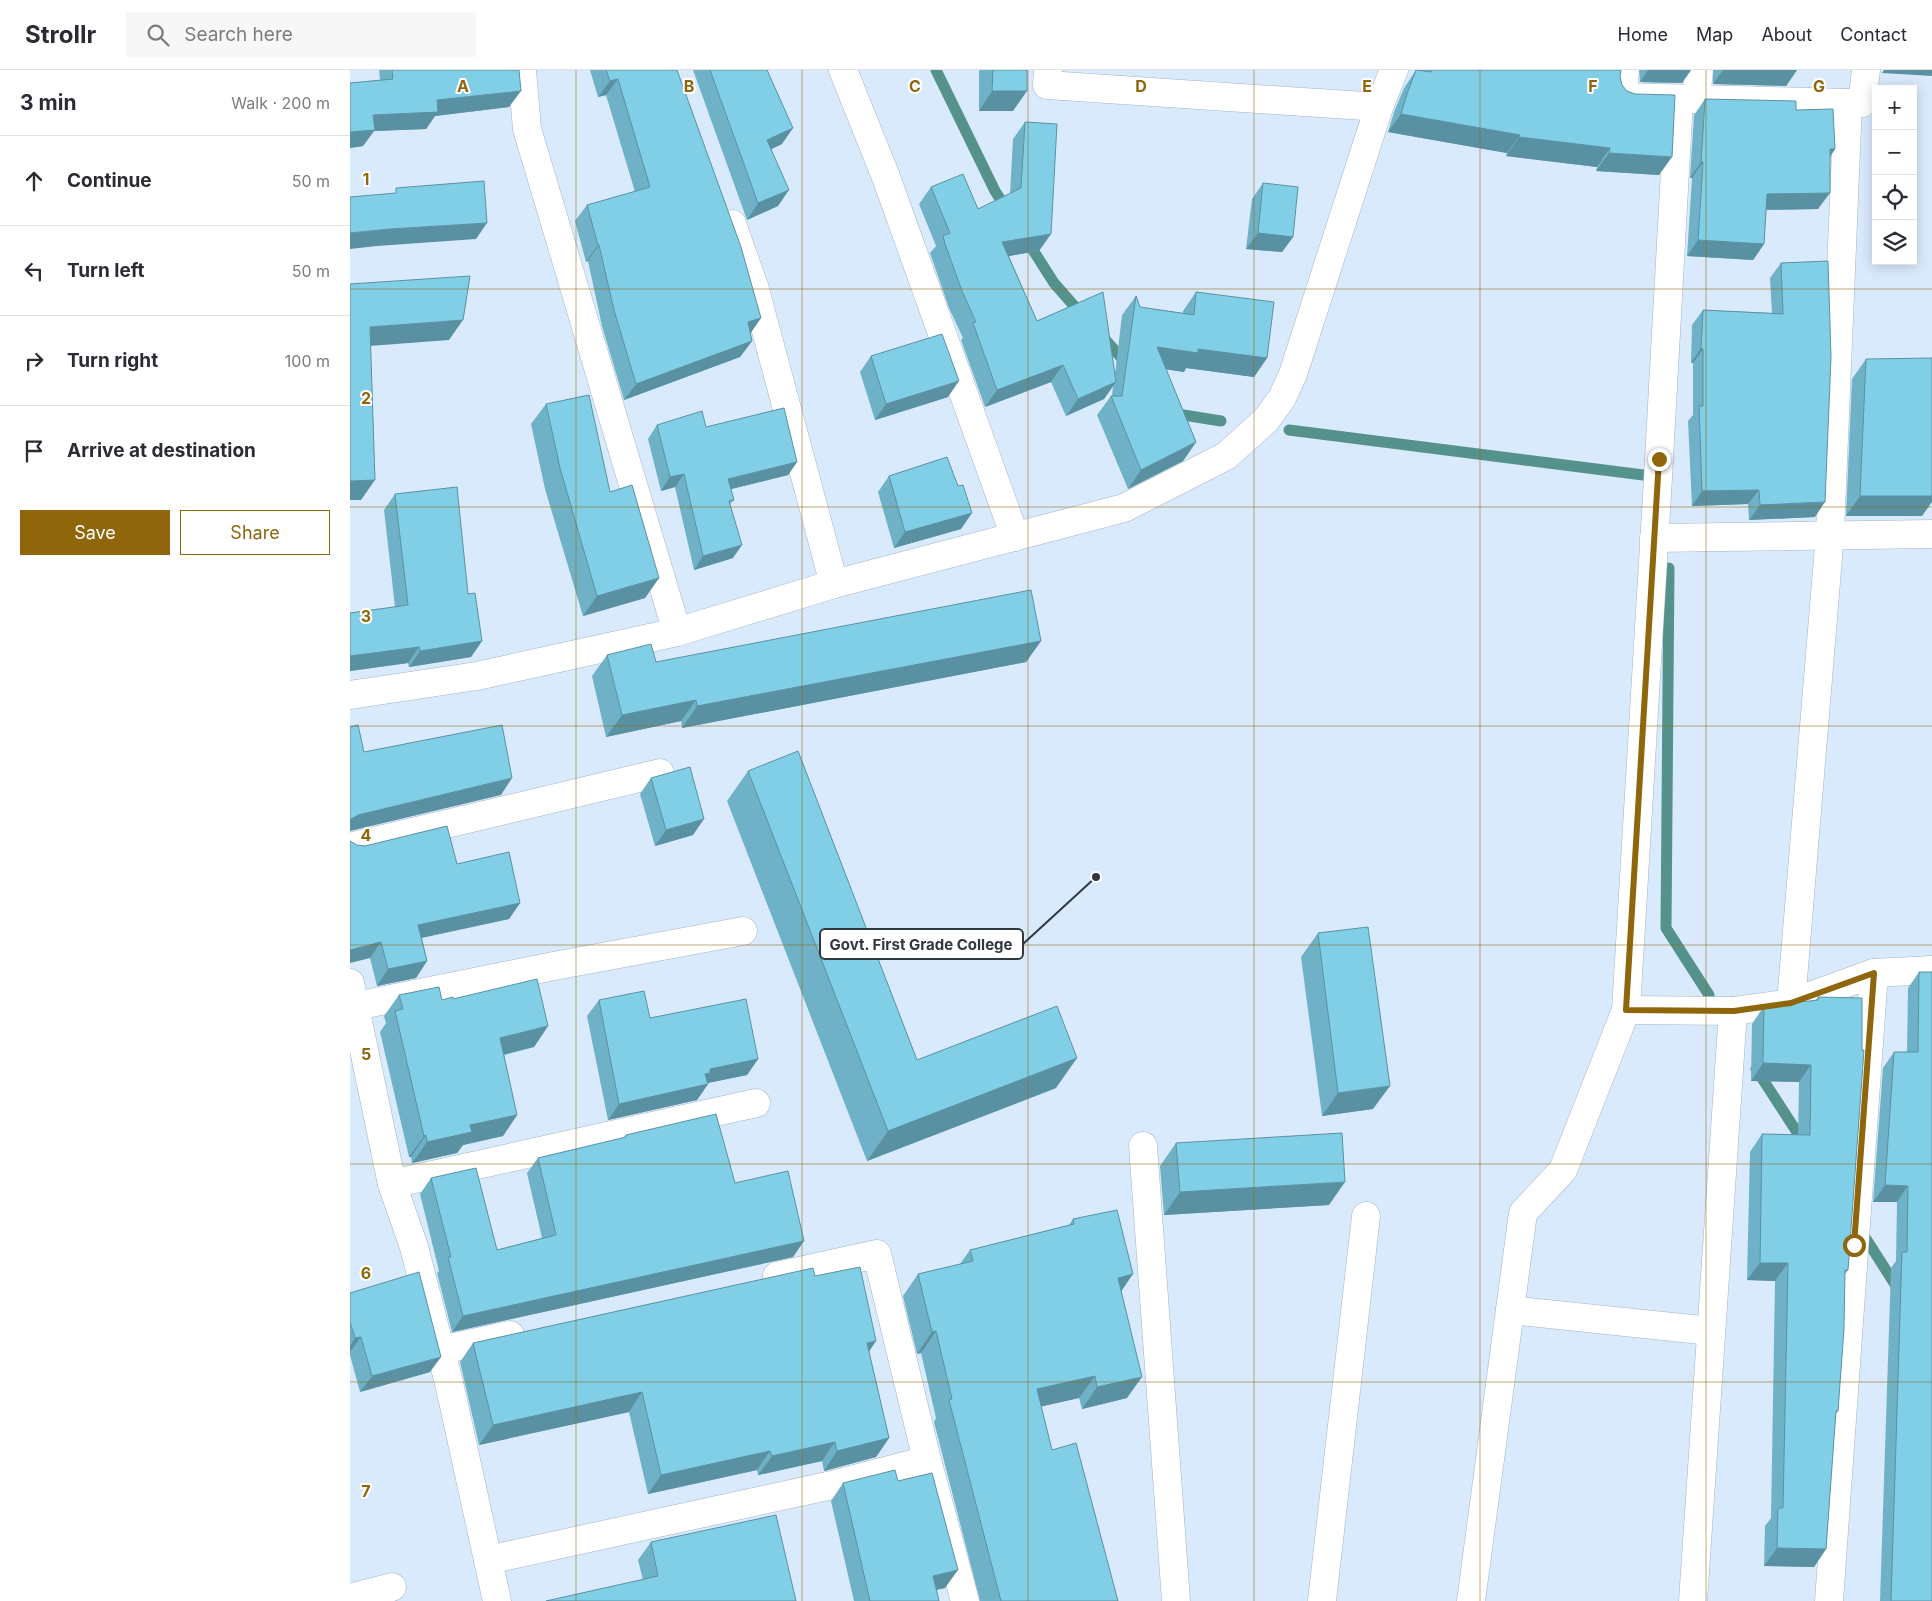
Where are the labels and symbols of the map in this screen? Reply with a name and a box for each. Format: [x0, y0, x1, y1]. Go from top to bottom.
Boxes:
text: A [457, 76, 469, 96]
text: B [684, 76, 694, 96]
text: C [909, 76, 921, 96]
text: D [1135, 76, 1147, 96]
text: E [1362, 76, 1372, 96]
text: F [1588, 76, 1598, 96]
text: G [1813, 76, 1825, 96]
text: 1 [363, 169, 369, 189]
text: 2 [361, 388, 371, 408]
route end [1648, 448, 1671, 471]
text: 3 [361, 606, 371, 626]
text: 4 [361, 825, 372, 845]
callout: Govt. First Grade College [820, 929, 1023, 959]
text: Govt. First Grade College [829, 935, 1013, 954]
text: 5 [361, 1044, 371, 1064]
route start [1843, 1234, 1866, 1257]
text: 6 [361, 1263, 371, 1283]
text: 7 [361, 1481, 371, 1501]

